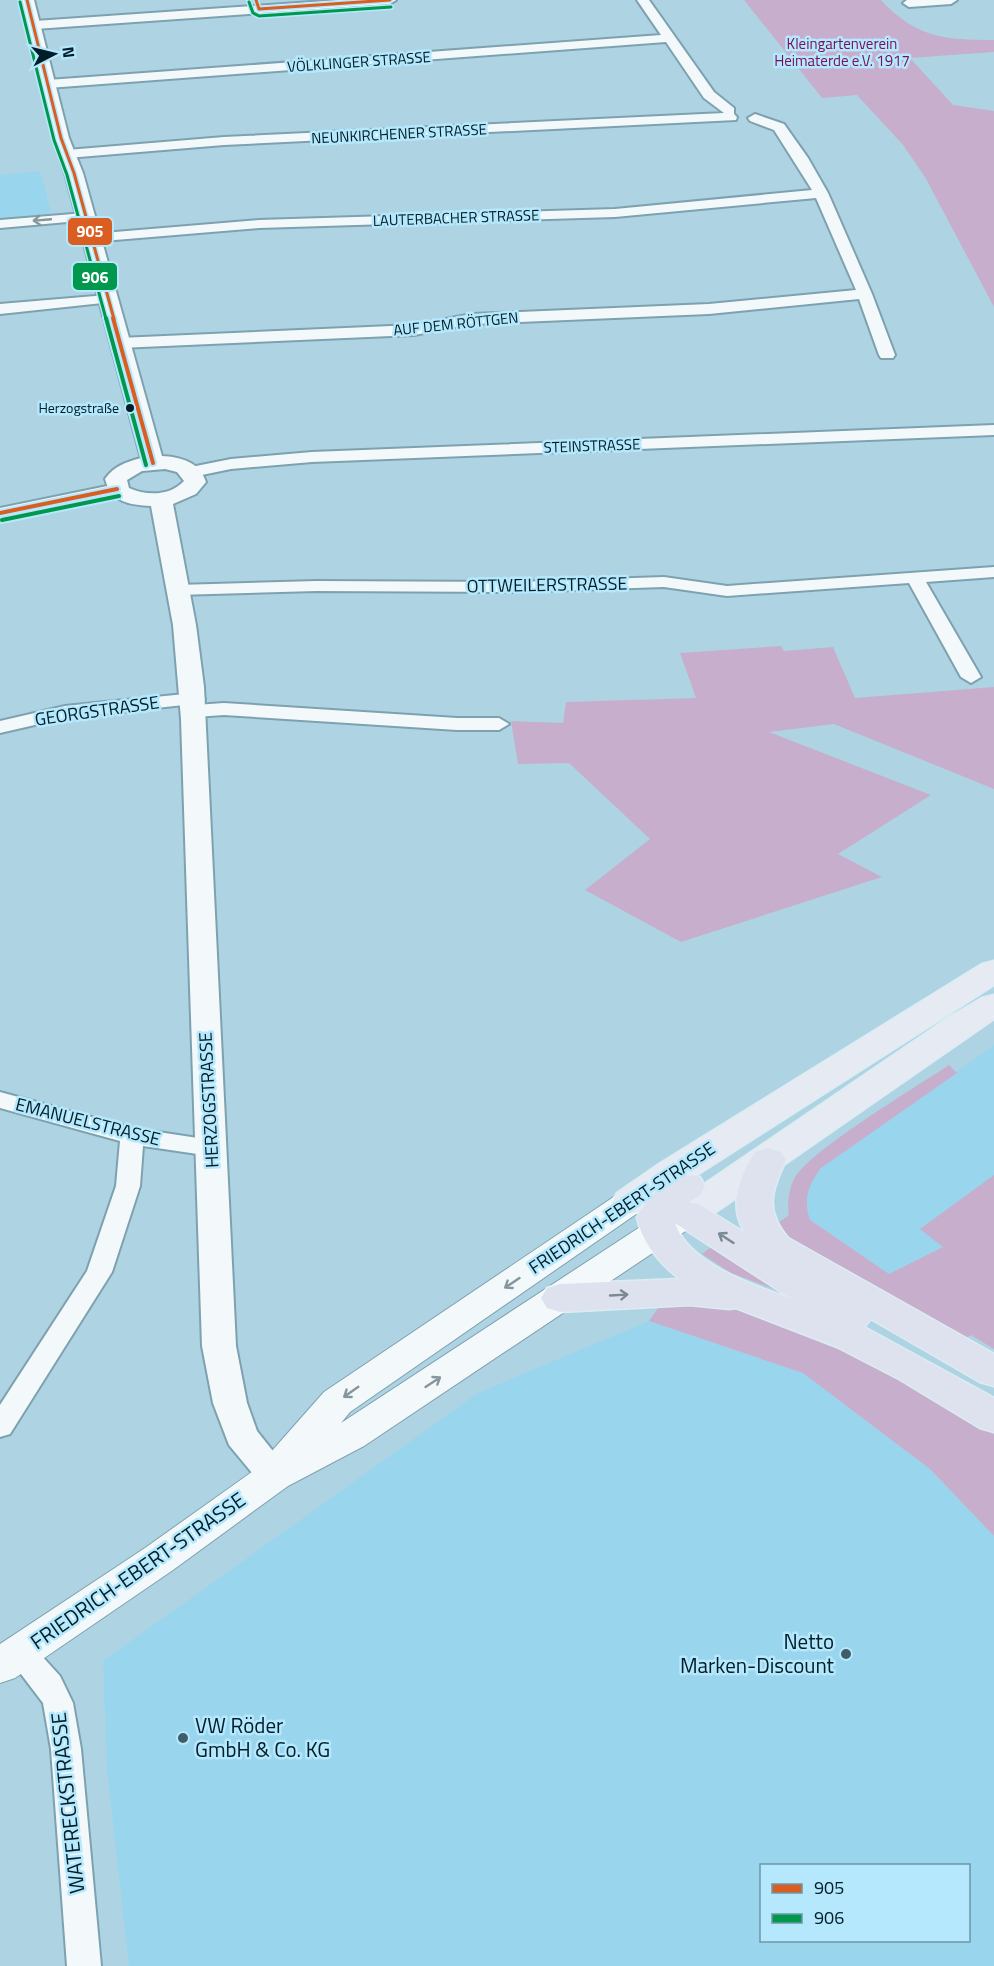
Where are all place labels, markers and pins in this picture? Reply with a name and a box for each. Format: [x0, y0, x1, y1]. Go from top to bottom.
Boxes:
place label: Herzogstraße [38, 397, 119, 418]
marker: Herzogstraße [124, 402, 136, 414]
place label: Netto Marken-Discount [680, 1625, 835, 1681]
marker: Netto Marken-Discount [839, 1647, 853, 1661]
place label: VW Röder GmbH & Co. KG [195, 1709, 330, 1765]
marker: VW Röder GmbH & Co. KG [176, 1731, 190, 1745]

